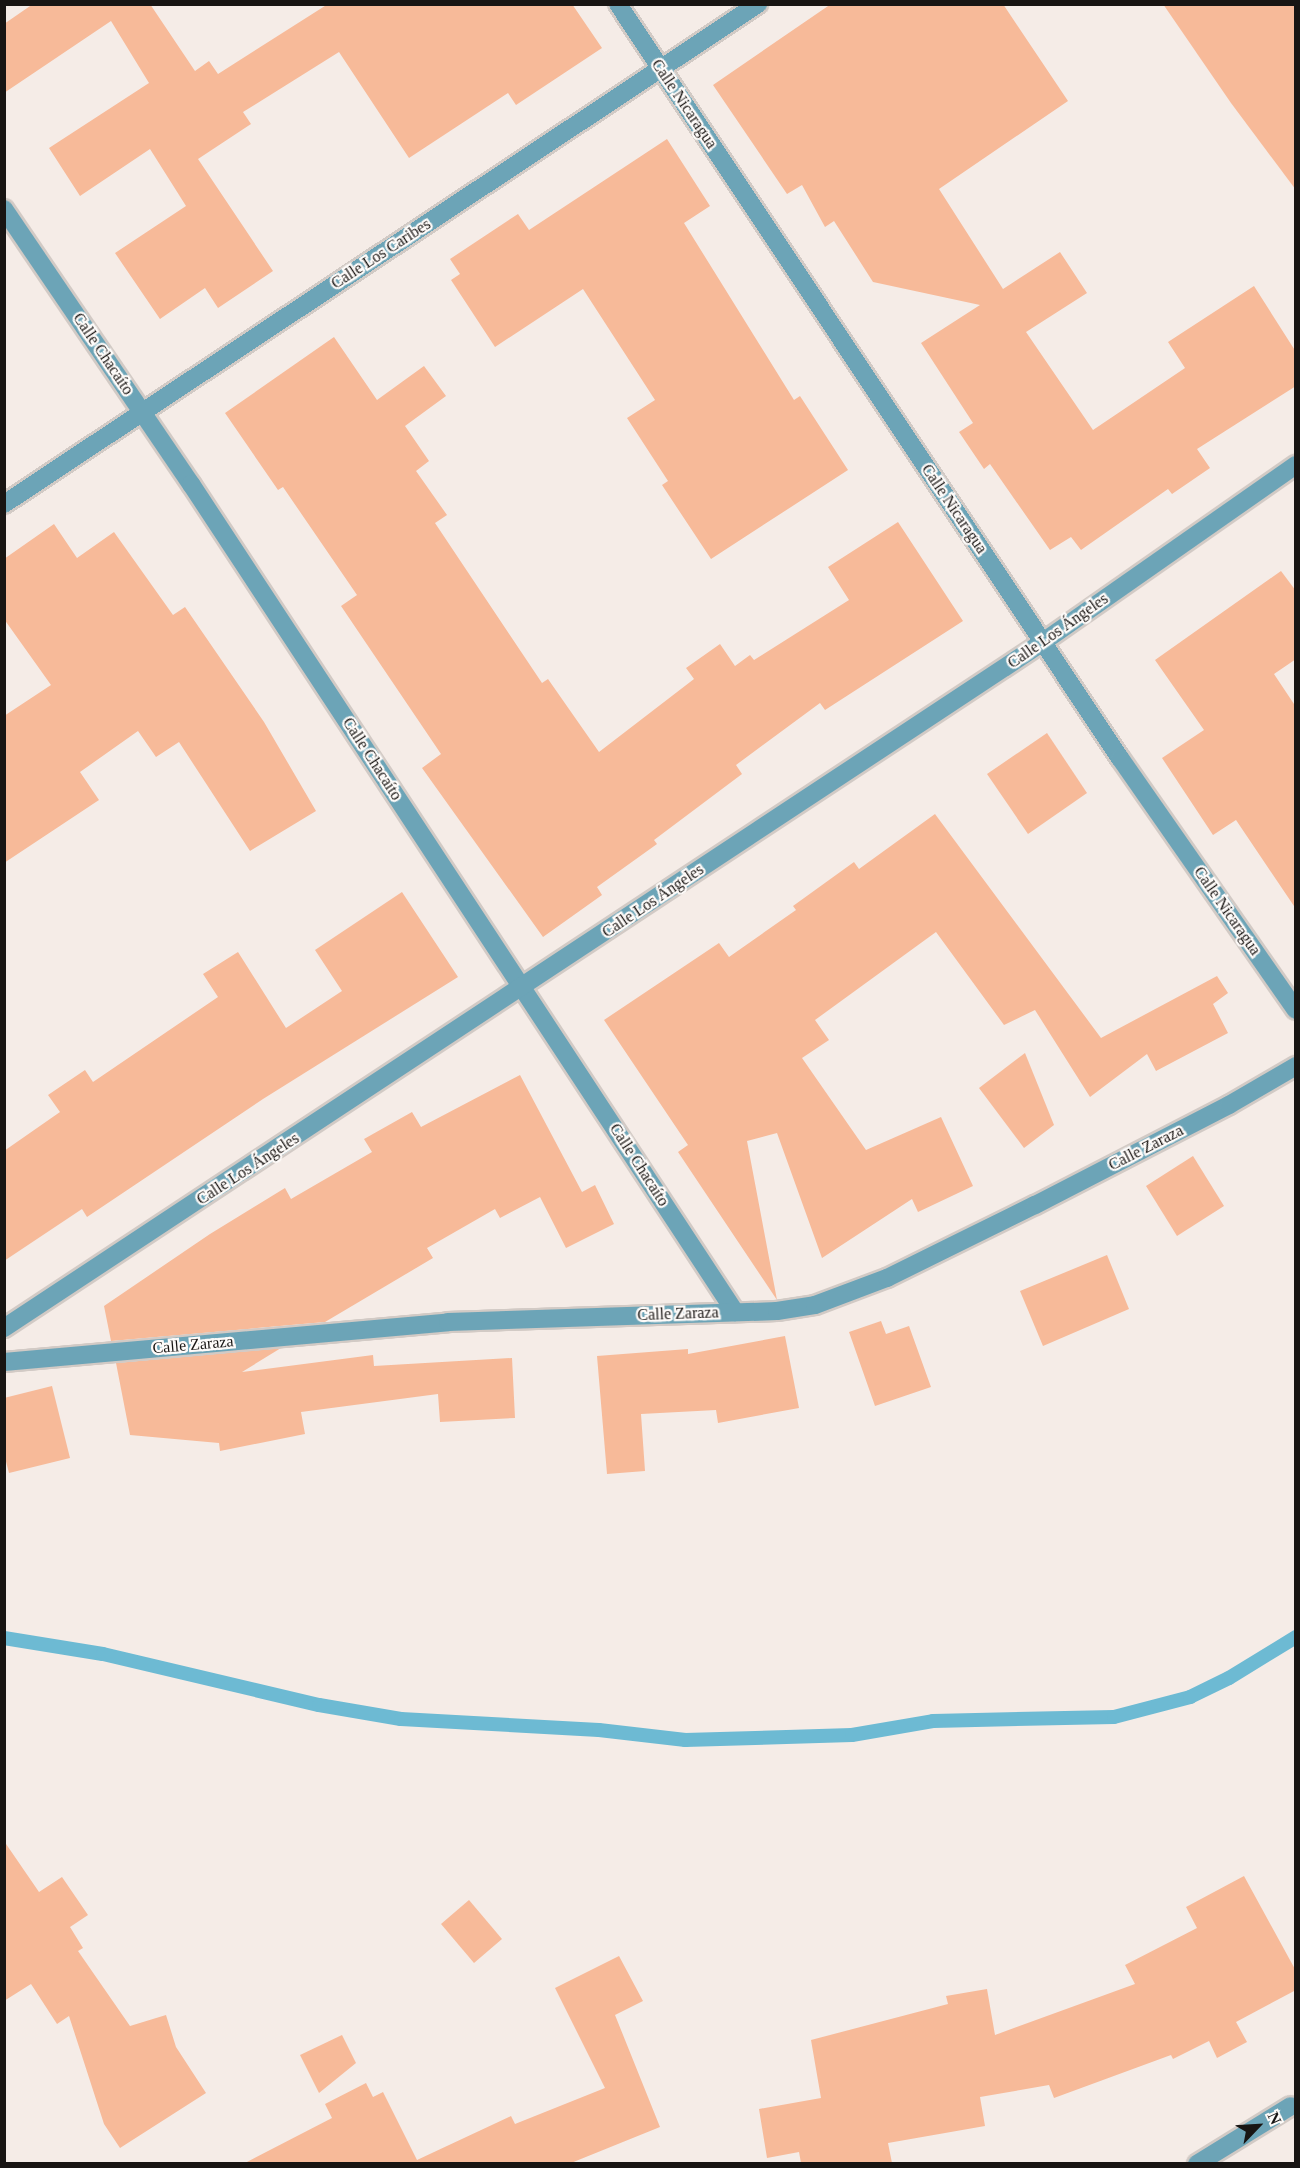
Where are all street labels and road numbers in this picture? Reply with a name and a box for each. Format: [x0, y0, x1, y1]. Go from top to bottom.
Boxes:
street label: Calle Nicaragua [647, 56, 721, 152]
street label: Calle Los Caribes [328, 215, 434, 293]
street label: Calle Chacaíto [69, 309, 137, 399]
street label: Calle Nicaragua [917, 461, 991, 557]
street label: Calle Los Ángeles [1004, 589, 1112, 673]
street label: Calle Chacaíto [338, 714, 406, 804]
street label: Calle Los Ángeles [599, 860, 707, 942]
street label: Calle Nicaragua [1189, 863, 1265, 959]
street label: Calle Chacaíto [605, 1120, 673, 1210]
street label: Calle Zaraza [1105, 1121, 1187, 1175]
street label: Calle Los Ángeles [193, 1129, 303, 1209]
street label: Calle Zaraza [637, 1303, 719, 1325]
street label: Calle Zaraza [152, 1332, 234, 1358]

